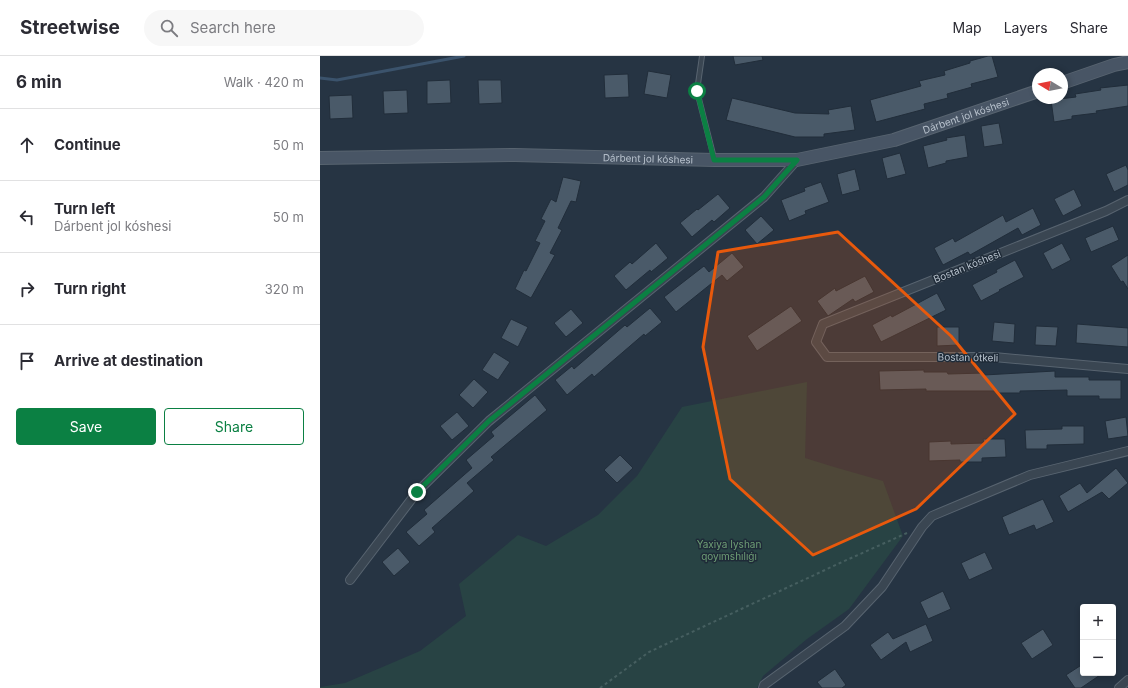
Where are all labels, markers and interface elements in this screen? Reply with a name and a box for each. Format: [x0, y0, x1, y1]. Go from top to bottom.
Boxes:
search box [144, 10, 424, 46]
text: Streetwise [20, 16, 120, 39]
icon: search [158, 17, 180, 39]
text: Search here [190, 18, 276, 37]
text: Map [953, 19, 982, 36]
text: Layers [1004, 19, 1048, 36]
text: Share [1070, 19, 1108, 36]
north arrow [1032, 68, 1068, 104]
text: 6 min [16, 72, 62, 92]
text: Walk · 420 m [224, 74, 304, 90]
route start [688, 82, 706, 100]
street label: Dárbent jol kóshesi [921, 95, 1011, 136]
icon: ahead [16, 134, 38, 156]
text: Continue [54, 135, 121, 154]
text: 50 m [273, 137, 304, 153]
street label: Dárbent jol kóshesi [603, 151, 693, 165]
text: Turn left [54, 199, 115, 218]
icon: left [16, 206, 38, 228]
text: 50 m [273, 209, 304, 225]
text: Dárbent jol kóshesi [54, 218, 171, 234]
street label: Bostan kóshesi [932, 247, 1002, 285]
icon: right [16, 278, 38, 300]
text: Turn right [54, 279, 126, 298]
text: 320 m [265, 281, 304, 297]
icon: arrive [16, 350, 38, 372]
street label: Bostan ótkeli [938, 350, 998, 364]
text: Arrive at destination [54, 351, 203, 370]
button: Save [16, 408, 156, 445]
button: Share [164, 408, 304, 445]
route end [408, 483, 426, 501]
park label: Yaxiya Iyshan qoyımshılıǵı [697, 538, 761, 562]
map controls [1080, 604, 1116, 676]
button: + [1080, 604, 1116, 640]
button: − [1080, 640, 1116, 676]

